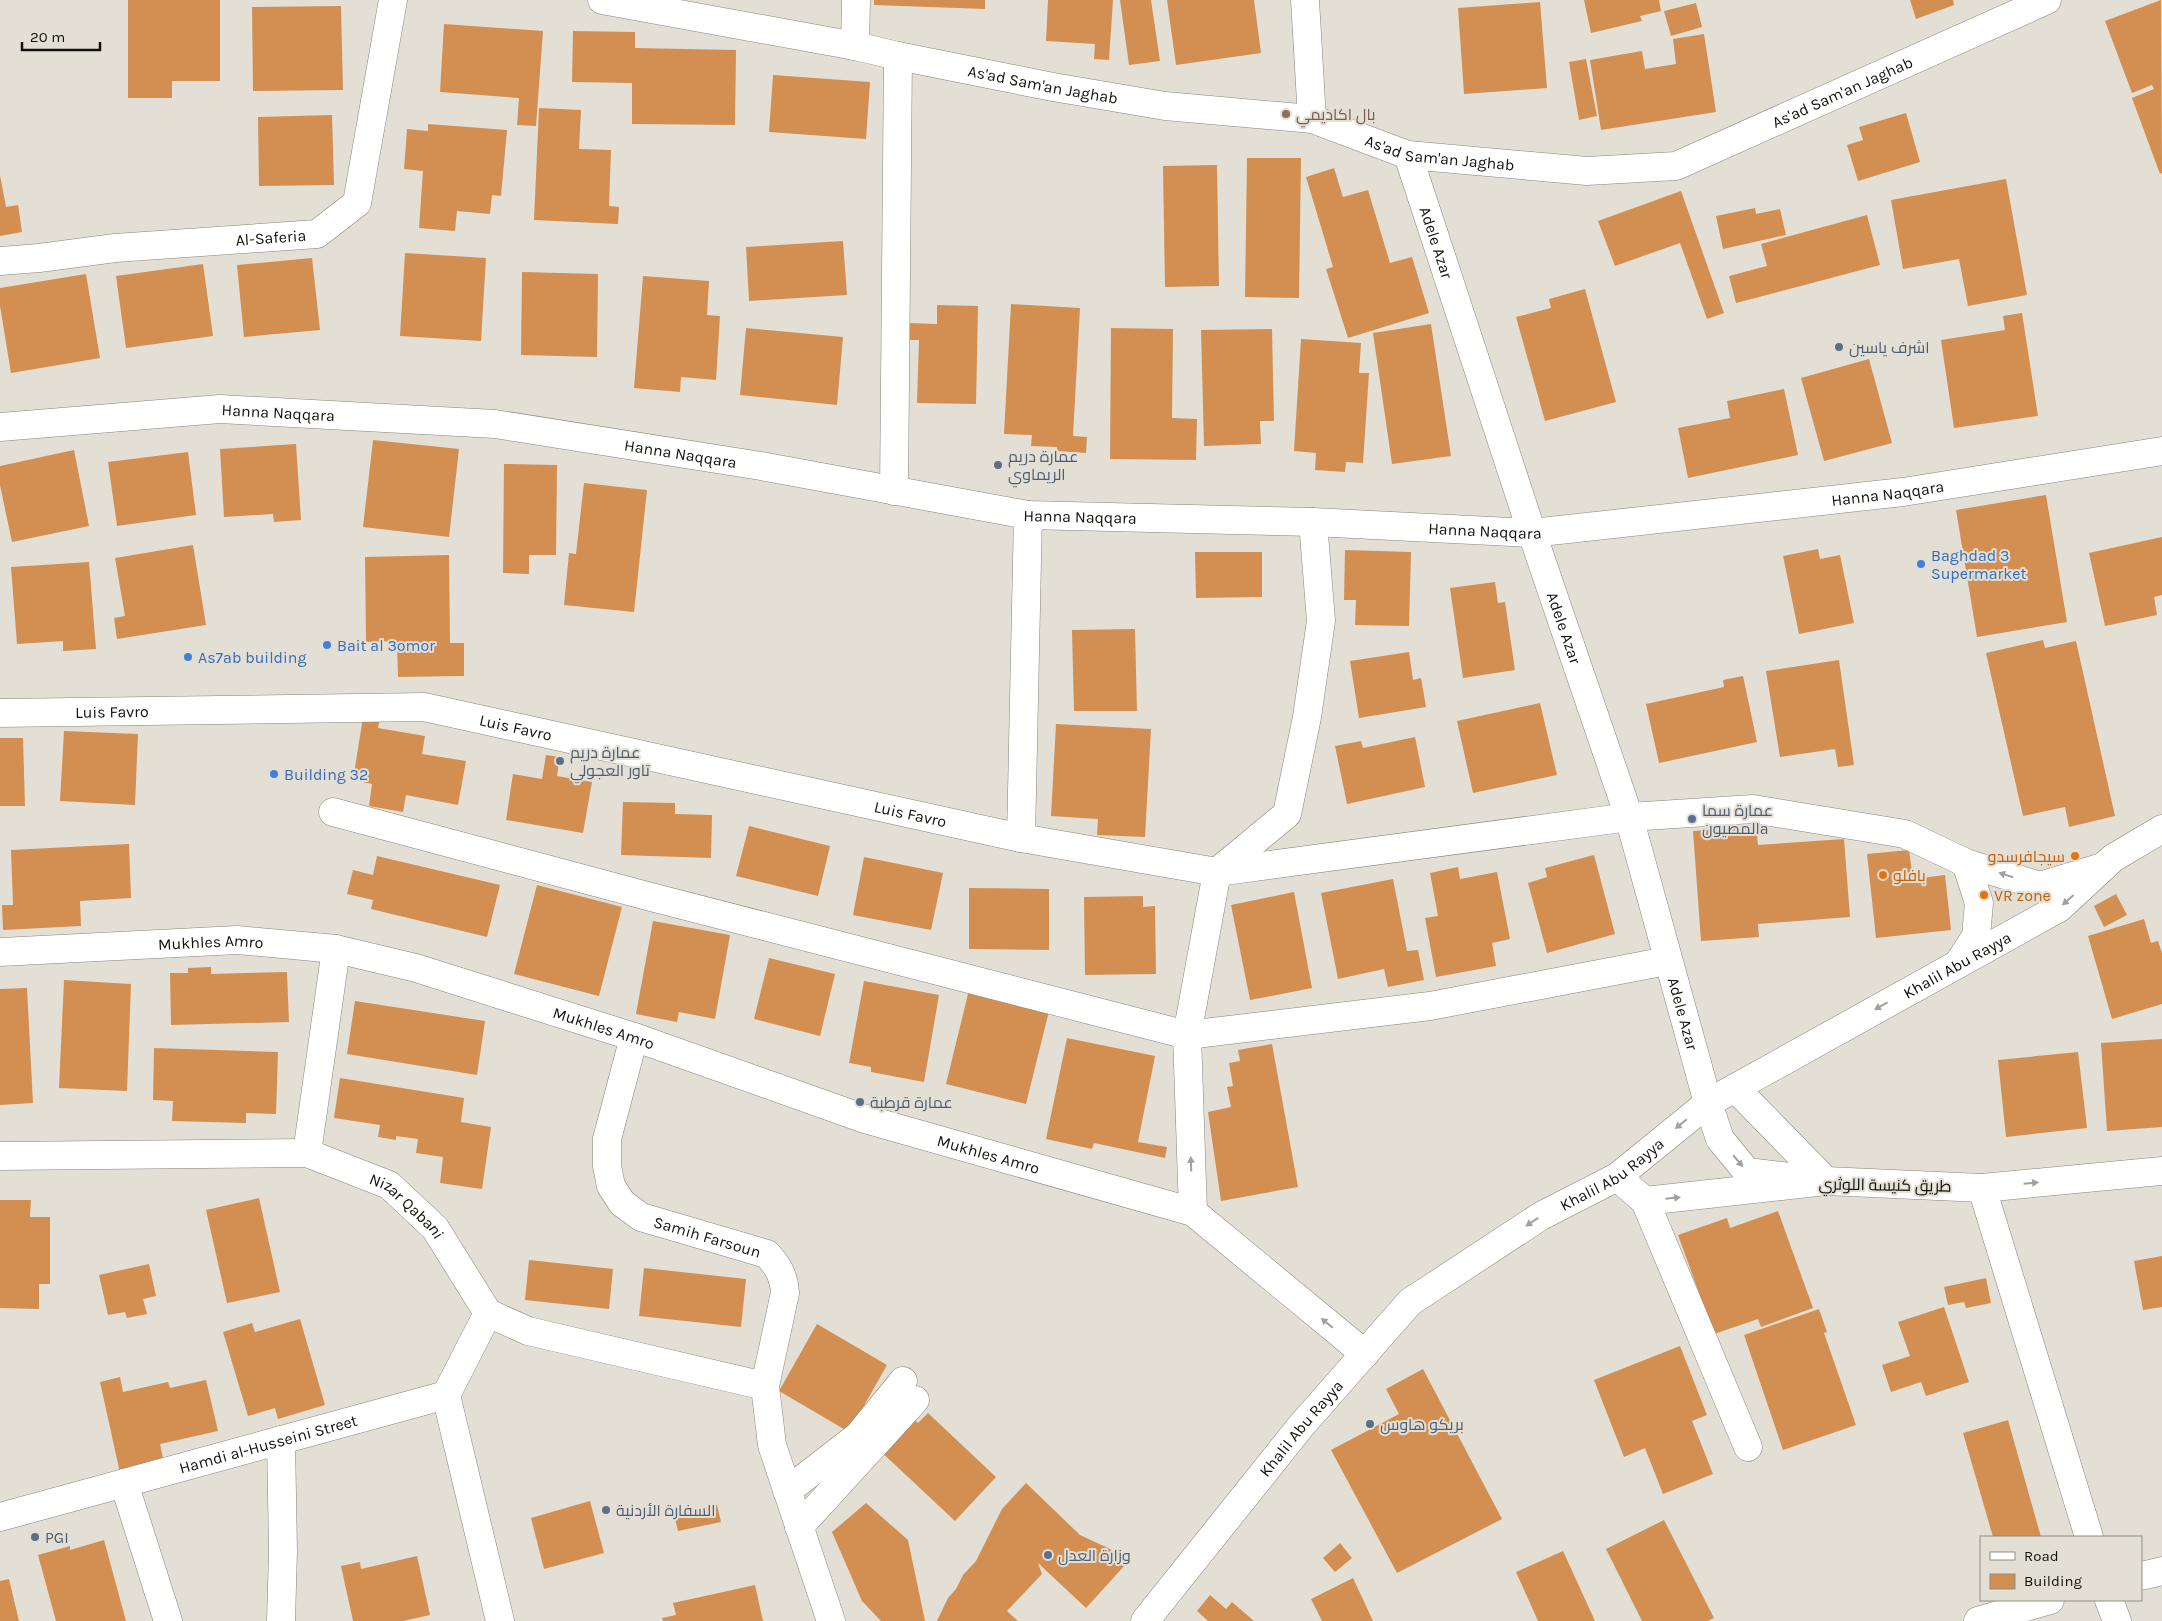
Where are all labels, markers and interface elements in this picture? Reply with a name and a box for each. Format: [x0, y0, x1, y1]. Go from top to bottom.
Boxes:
scale bar [22, 20, 100, 52]
text: 20 m [30, 28, 65, 46]
street label: As'ad Sam'an Jaghab [1769, 52, 1915, 131]
street label: As'ad Sam'an Jaghab [966, 61, 1119, 107]
place label: بال اكاديمي [1296, 105, 1375, 128]
marker: بال اكاديمي [1280, 108, 1292, 120]
street label: As'ad Sam'an Jaghab [1362, 130, 1515, 174]
street label: Adele Azar [1416, 204, 1457, 281]
street label: Al-Saferia [235, 225, 307, 249]
place label: اشرف ياسين [1849, 338, 1930, 358]
marker: اشرف ياسين [1833, 341, 1845, 353]
street label: Hanna Naqqara [221, 400, 335, 425]
street label: Hanna Naqqara [623, 435, 738, 472]
place label: عمارة دريم الريماوي [1008, 447, 1078, 488]
marker: عمارة دريم الريماوي [992, 459, 1004, 471]
street label: Hanna Naqqara [1830, 476, 1945, 509]
street label: Hanna Naqqara [1023, 505, 1137, 527]
street label: Hanna Naqqara [1428, 518, 1542, 543]
place label: Baghdad 3 Supermarket [1931, 546, 2027, 583]
marker: Baghdad 3 Supermarket [1915, 558, 1927, 570]
street label: Adele Azar [1543, 589, 1586, 666]
place label: Bait al 3omor [337, 636, 435, 655]
marker: Bait al 3omor [321, 639, 333, 651]
place label: As7ab building [198, 648, 307, 667]
marker: As7ab building [182, 651, 194, 663]
street label: Luis Favro [75, 701, 149, 721]
street label: Luis Favro [478, 710, 554, 744]
place label: عمارة دريم تاور العجولي [570, 743, 651, 784]
marker: عمارة دريم تاور العجولي [554, 755, 566, 767]
place label: Building 32 [284, 765, 368, 784]
marker: Building 32 [268, 768, 280, 780]
street label: Luis Favro [872, 797, 948, 831]
place label: عمارة سما المصيونa [1702, 801, 1773, 839]
marker: عمارة سما المصيونa [1686, 813, 1698, 825]
place label: سيجافرسدو [1988, 847, 2065, 866]
marker: سيجافرسدو [2069, 850, 2081, 862]
place label: بافلو [1893, 866, 1926, 885]
marker: بافلو [1877, 869, 1889, 881]
one-way arrow [1999, 871, 2014, 879]
place label: VR zone [1994, 886, 2051, 905]
marker: VR zone [1978, 889, 1990, 901]
one-way arrow [2062, 894, 2074, 906]
street label: Khalil Abu Rayya [1900, 927, 2014, 1002]
street label: Mukhles Amro [158, 930, 264, 953]
street label: Adele Azar [1664, 975, 1703, 1052]
street label: Mukhles Amro [551, 1002, 657, 1053]
one-way arrow [1875, 1002, 1888, 1011]
place label: عمارة قرطبة [870, 1093, 953, 1112]
marker: عمارة قرطبة [854, 1096, 866, 1108]
one-way arrow [1675, 1119, 1688, 1130]
street label: Mukhles Amro [935, 1130, 1042, 1178]
street label: Khalil Abu Rayya [1557, 1134, 1667, 1214]
one-way arrow [1732, 1154, 1743, 1167]
one-way arrow [1187, 1155, 1195, 1171]
street label: Nizar Qabani [367, 1169, 449, 1242]
street label: طريق كنيسة اللوثري [1818, 1174, 1952, 1200]
one-way arrow [2023, 1179, 2039, 1187]
one-way arrow [1666, 1194, 1682, 1202]
street label: Samih Farsoun [652, 1212, 763, 1261]
one-way arrow [1525, 1218, 1538, 1227]
one-way arrow [1321, 1317, 1334, 1328]
street label: Khalil Abu Rayya [1255, 1376, 1347, 1480]
street label: Hamdi al-Husseini Street [177, 1410, 359, 1477]
place label: بريكو هاوس [1380, 1415, 1464, 1435]
marker: بريكو هاوس [1364, 1418, 1376, 1430]
place label: السفارة الأردنية [616, 1501, 716, 1520]
marker: السفارة الأردنية [600, 1504, 612, 1516]
place label: PGI [45, 1528, 69, 1547]
marker: PGI [29, 1531, 41, 1543]
legend [1980, 1536, 2142, 1601]
place label: وزارة العدل [1058, 1546, 1131, 1566]
text: Road [2024, 1547, 2059, 1565]
marker: وزارة العدل [1042, 1549, 1054, 1561]
text: Building [2024, 1572, 2082, 1590]

